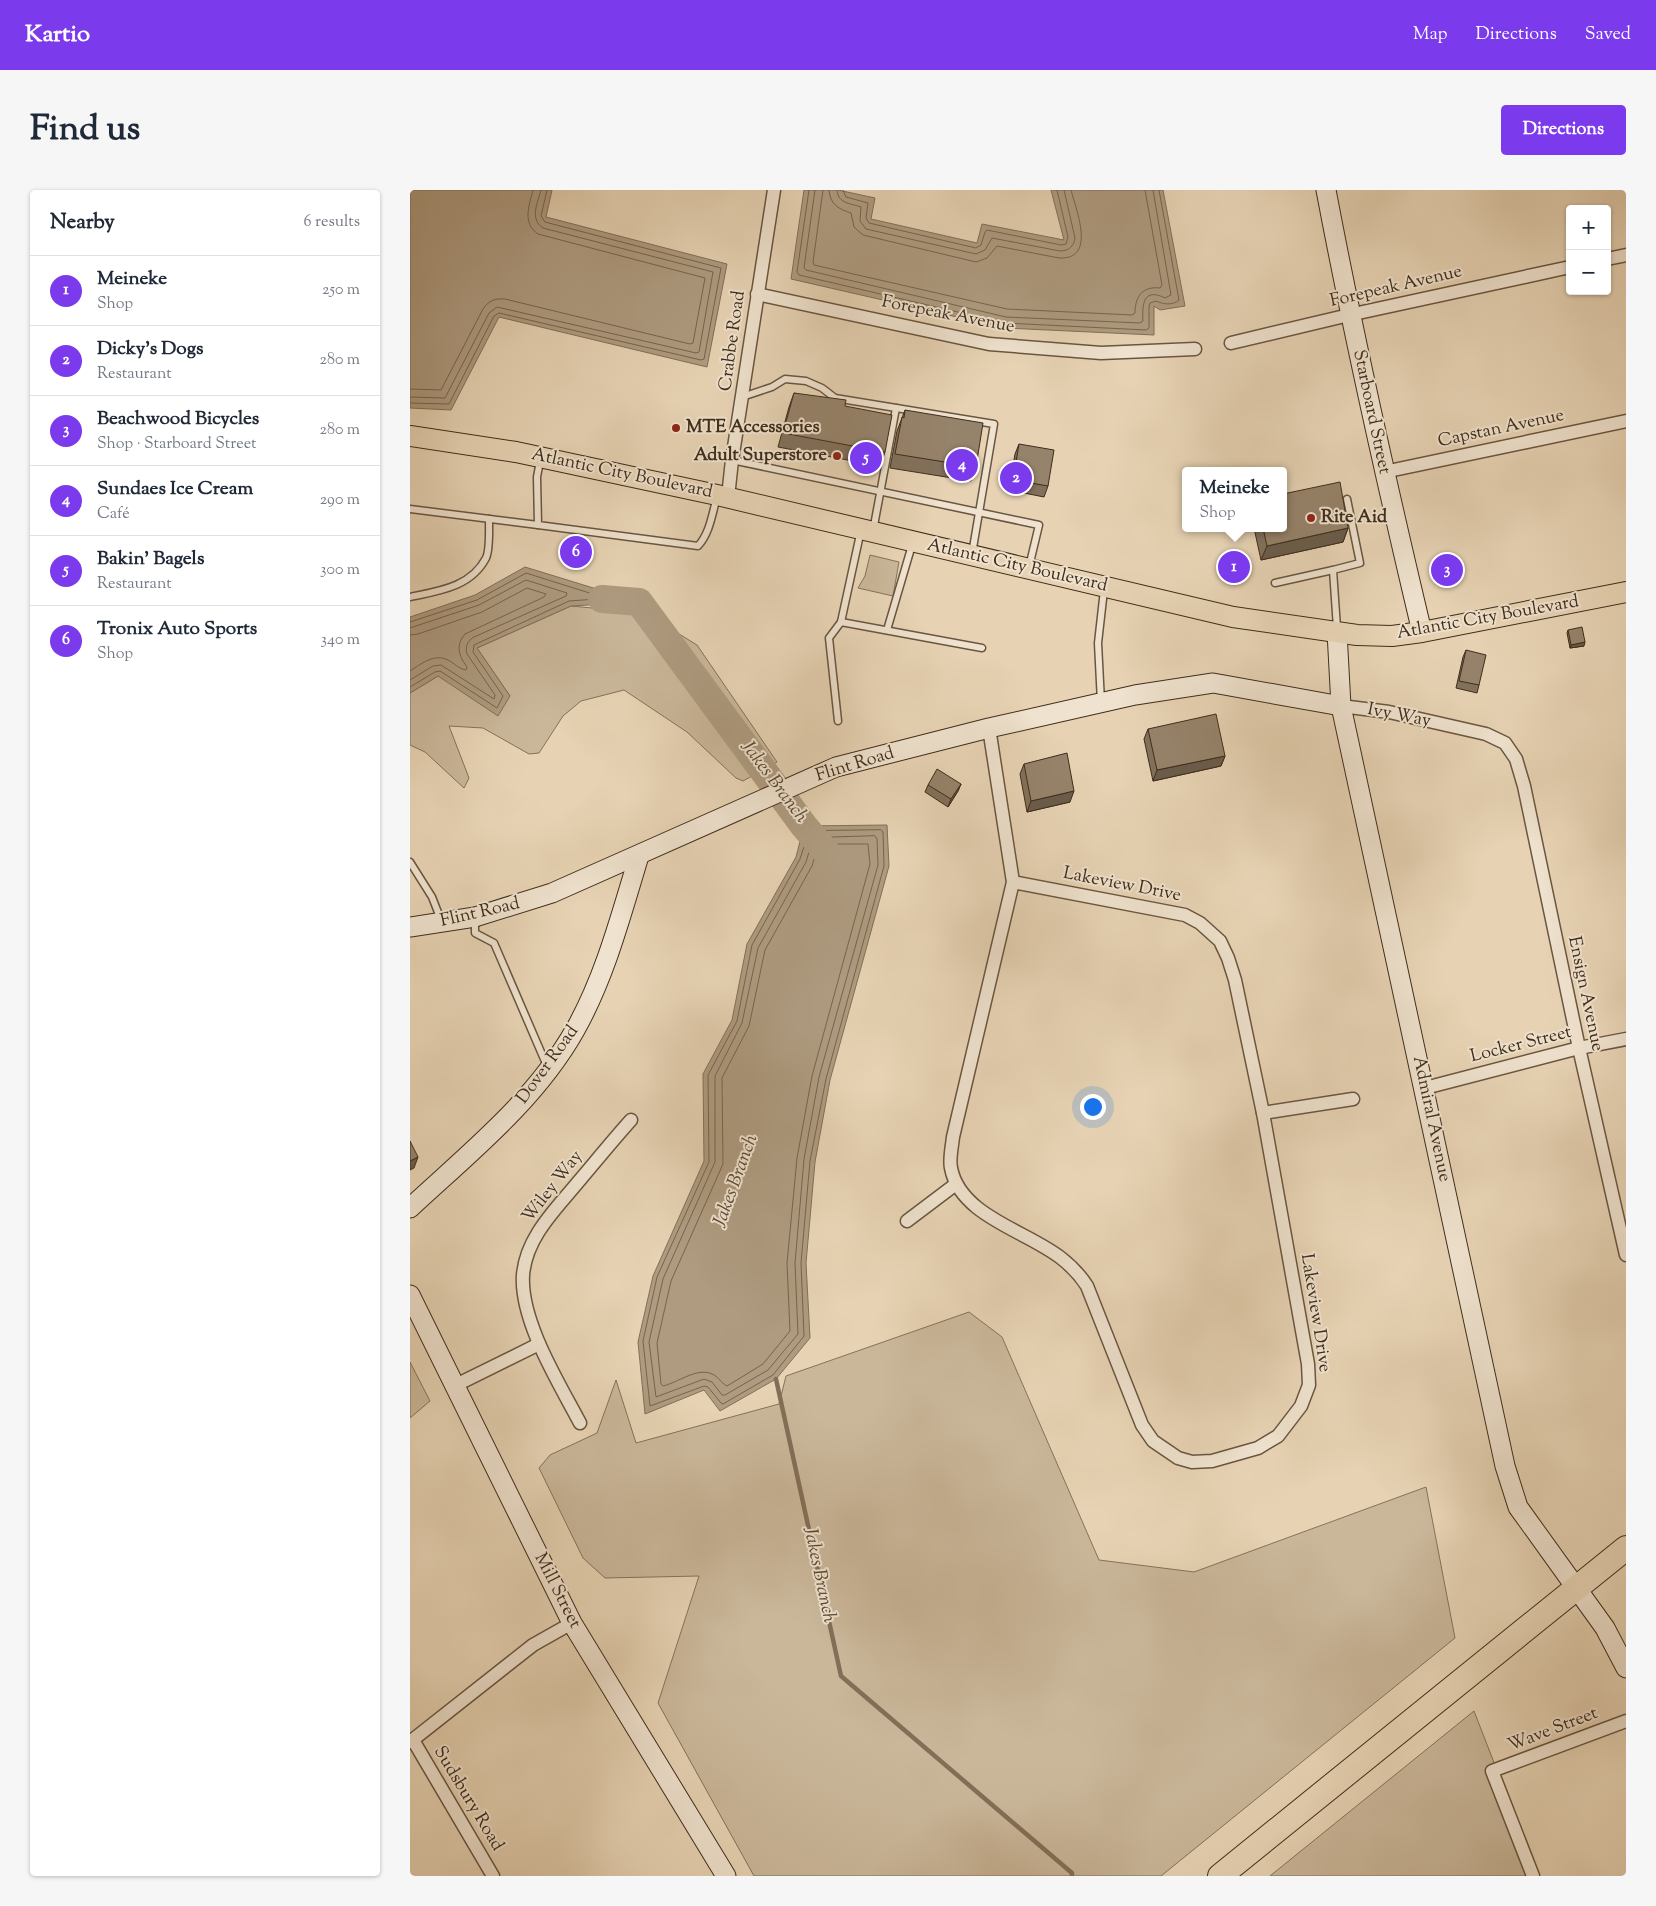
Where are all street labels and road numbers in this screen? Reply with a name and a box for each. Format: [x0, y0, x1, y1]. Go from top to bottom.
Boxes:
street label: Forepeak Avenue [1327, 259, 1465, 315]
street label: Crabbe Road [713, 289, 753, 393]
street label: Forepeak Avenue [879, 289, 1017, 341]
street label: Starboard Street [1345, 347, 1397, 477]
street label: Capstan Avenue [1435, 403, 1567, 455]
street label: Atlantic City Boulevard [529, 442, 715, 506]
street label: Atlantic City Boulevard [924, 533, 1110, 599]
street label: Atlantic City Boulevard [1395, 589, 1581, 647]
street label: Ivy Way [1365, 697, 1433, 735]
street label: Flint Road [812, 741, 898, 789]
street label: Lakeview Drive [1061, 861, 1183, 909]
street label: Flint Road [438, 891, 522, 935]
street label: Ensign Avenue [1560, 934, 1610, 1054]
street label: Dover Road [510, 1020, 586, 1110]
street label: Locker Street [1468, 1020, 1574, 1070]
street label: Admiral Avenue [1405, 1054, 1457, 1184]
street label: Wiley Way [516, 1145, 590, 1229]
street label: Lakeview Drive [1293, 1252, 1337, 1374]
street label: Mill Street [527, 1549, 587, 1633]
street label: Wave Street [1504, 1701, 1602, 1759]
street label: Sudsbury Road [426, 1742, 510, 1856]

